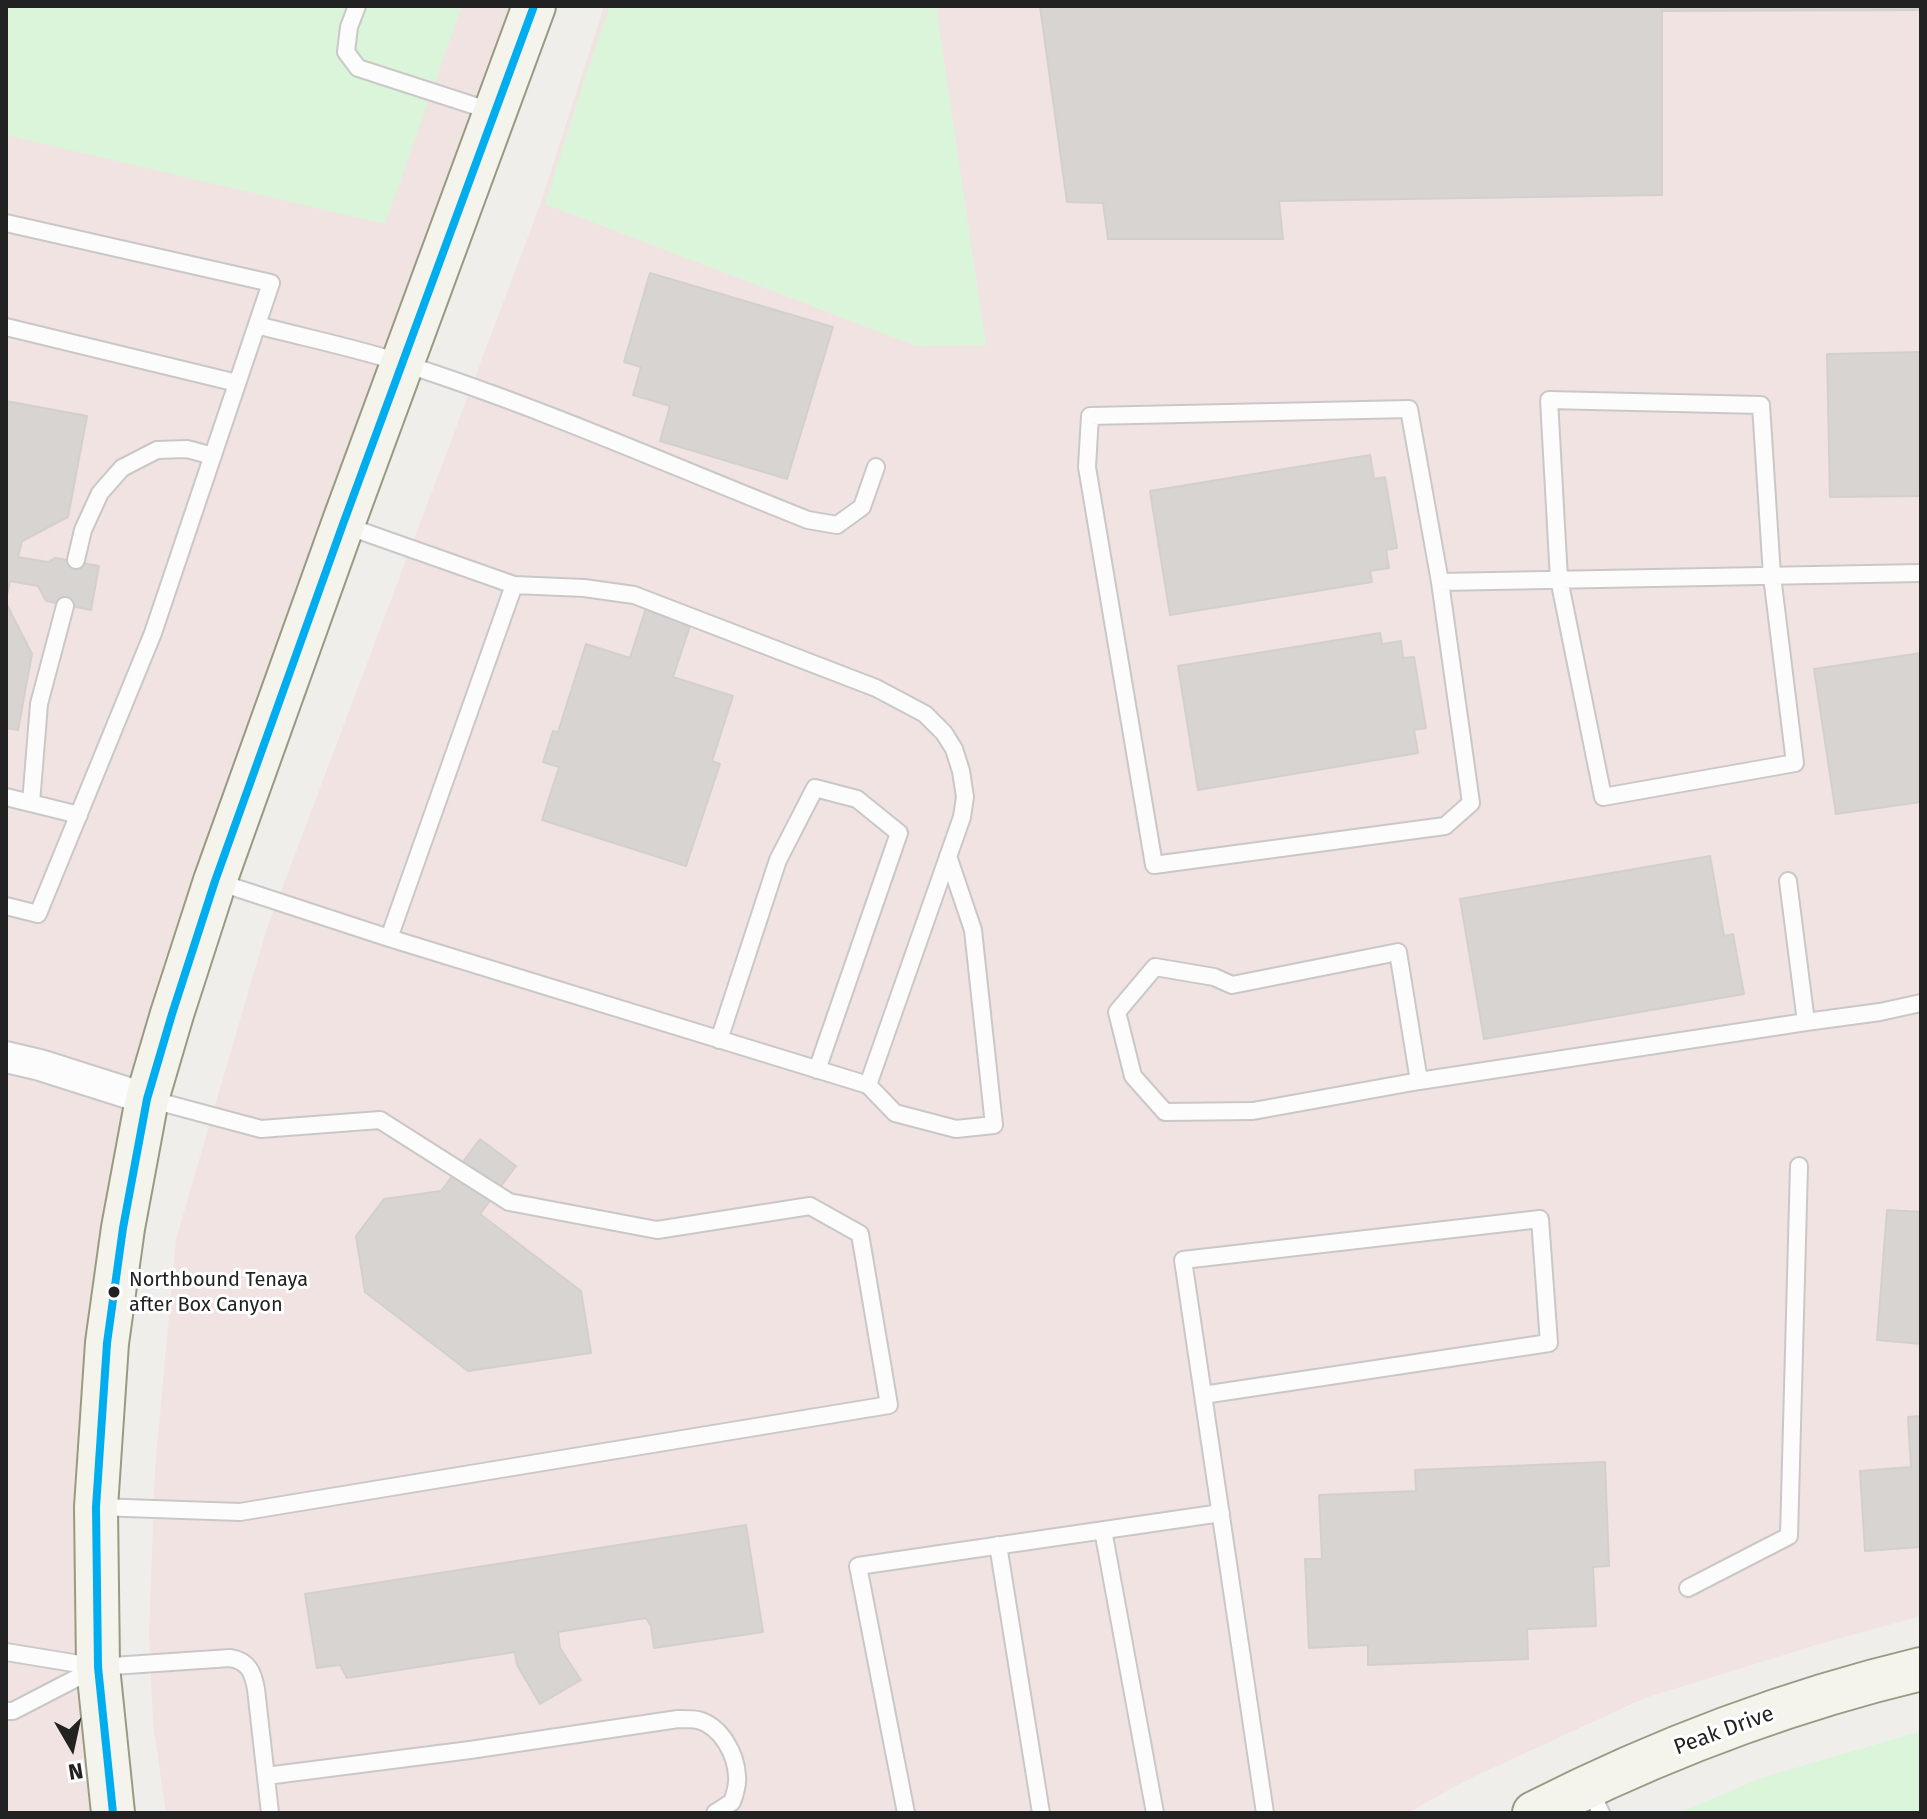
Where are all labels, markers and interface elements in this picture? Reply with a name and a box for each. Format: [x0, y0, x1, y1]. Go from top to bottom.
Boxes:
place label: Northbound Tenaya after Box Canyon [129, 1268, 308, 1315]
marker: Northbound Tenaya after Box Canyon [106, 1284, 122, 1300]
street label: Peak Drive [1670, 1701, 1778, 1761]
north arrow [32, 1707, 112, 1787]
text: N [67, 1757, 85, 1786]

